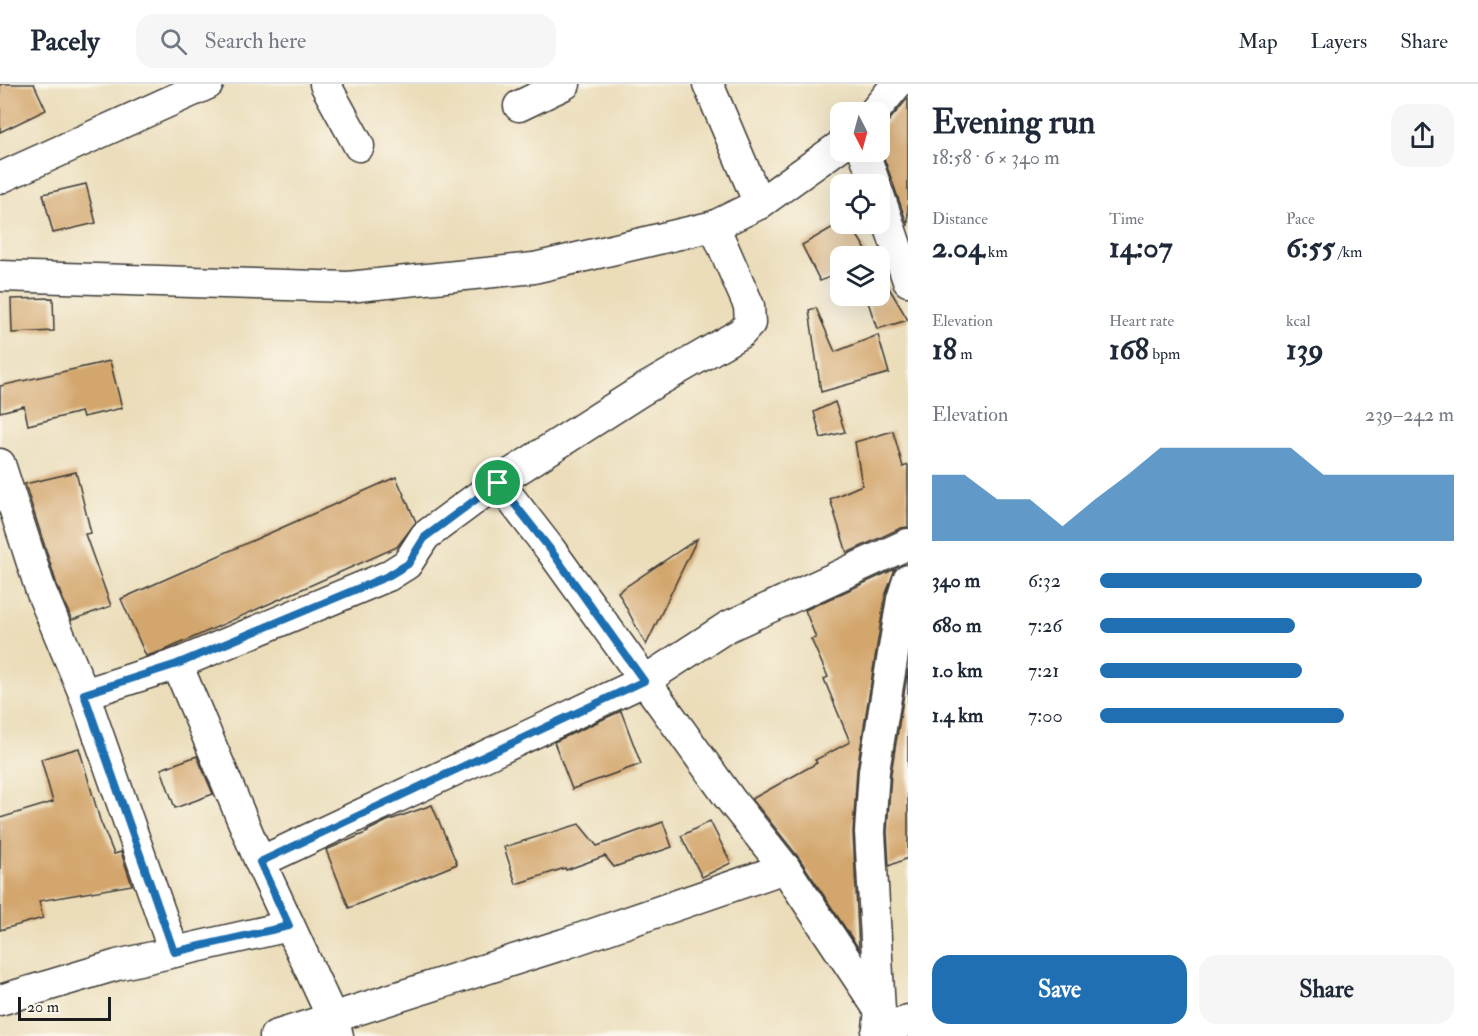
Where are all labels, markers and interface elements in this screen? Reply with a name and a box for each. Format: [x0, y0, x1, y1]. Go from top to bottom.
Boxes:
search box [136, 14, 556, 68]
text: Pacely [30, 24, 100, 59]
icon: search [157, 25, 190, 58]
text: Search here [205, 27, 306, 55]
text: Map [1238, 28, 1278, 55]
text: Layers [1311, 28, 1367, 55]
text: Share [1400, 28, 1448, 55]
north arrow [830, 102, 890, 162]
map controls [830, 102, 890, 306]
text: Evening run [932, 102, 1095, 143]
button: share [1391, 104, 1454, 167]
text: 18:58 · 6 × 340 m [932, 145, 1060, 170]
button: locate [830, 174, 890, 234]
text: Distance [932, 209, 988, 229]
text: Time [1109, 209, 1144, 229]
text: Pace [1286, 209, 1315, 229]
text: 2.04 [932, 229, 985, 266]
text: 14:07 [1109, 229, 1172, 266]
text: 6:55 [1286, 229, 1335, 266]
text: km [985, 242, 1008, 262]
text: /km [1335, 242, 1362, 262]
button: layers [830, 246, 890, 306]
text: Elevation [932, 311, 993, 331]
text: Heart rate [1109, 311, 1174, 331]
text: kcal [1286, 311, 1311, 331]
text: 18 [932, 331, 957, 368]
text: 168 [1109, 331, 1149, 368]
text: 139 [1286, 331, 1324, 368]
text: m [957, 344, 973, 364]
text: bpm [1149, 344, 1181, 364]
text: Elevation [932, 402, 1008, 427]
text: 239–242 m [1365, 402, 1454, 427]
pin [472, 457, 523, 508]
icon: arrive [481, 466, 514, 499]
text: 340 m [932, 568, 980, 593]
text: 6:32 [1028, 568, 1061, 593]
text: 680 m [932, 613, 981, 638]
text: 7:26 [1028, 613, 1062, 638]
text: 1.0 km [932, 658, 983, 683]
text: 7:21 [1028, 658, 1059, 683]
text: 1.4 km [932, 703, 983, 728]
text: 7:00 [1028, 703, 1063, 728]
button: Save [932, 955, 1187, 1024]
button: Share [1199, 955, 1454, 1024]
scale bar [18, 994, 111, 1022]
text: 20 m [27, 997, 59, 1017]

